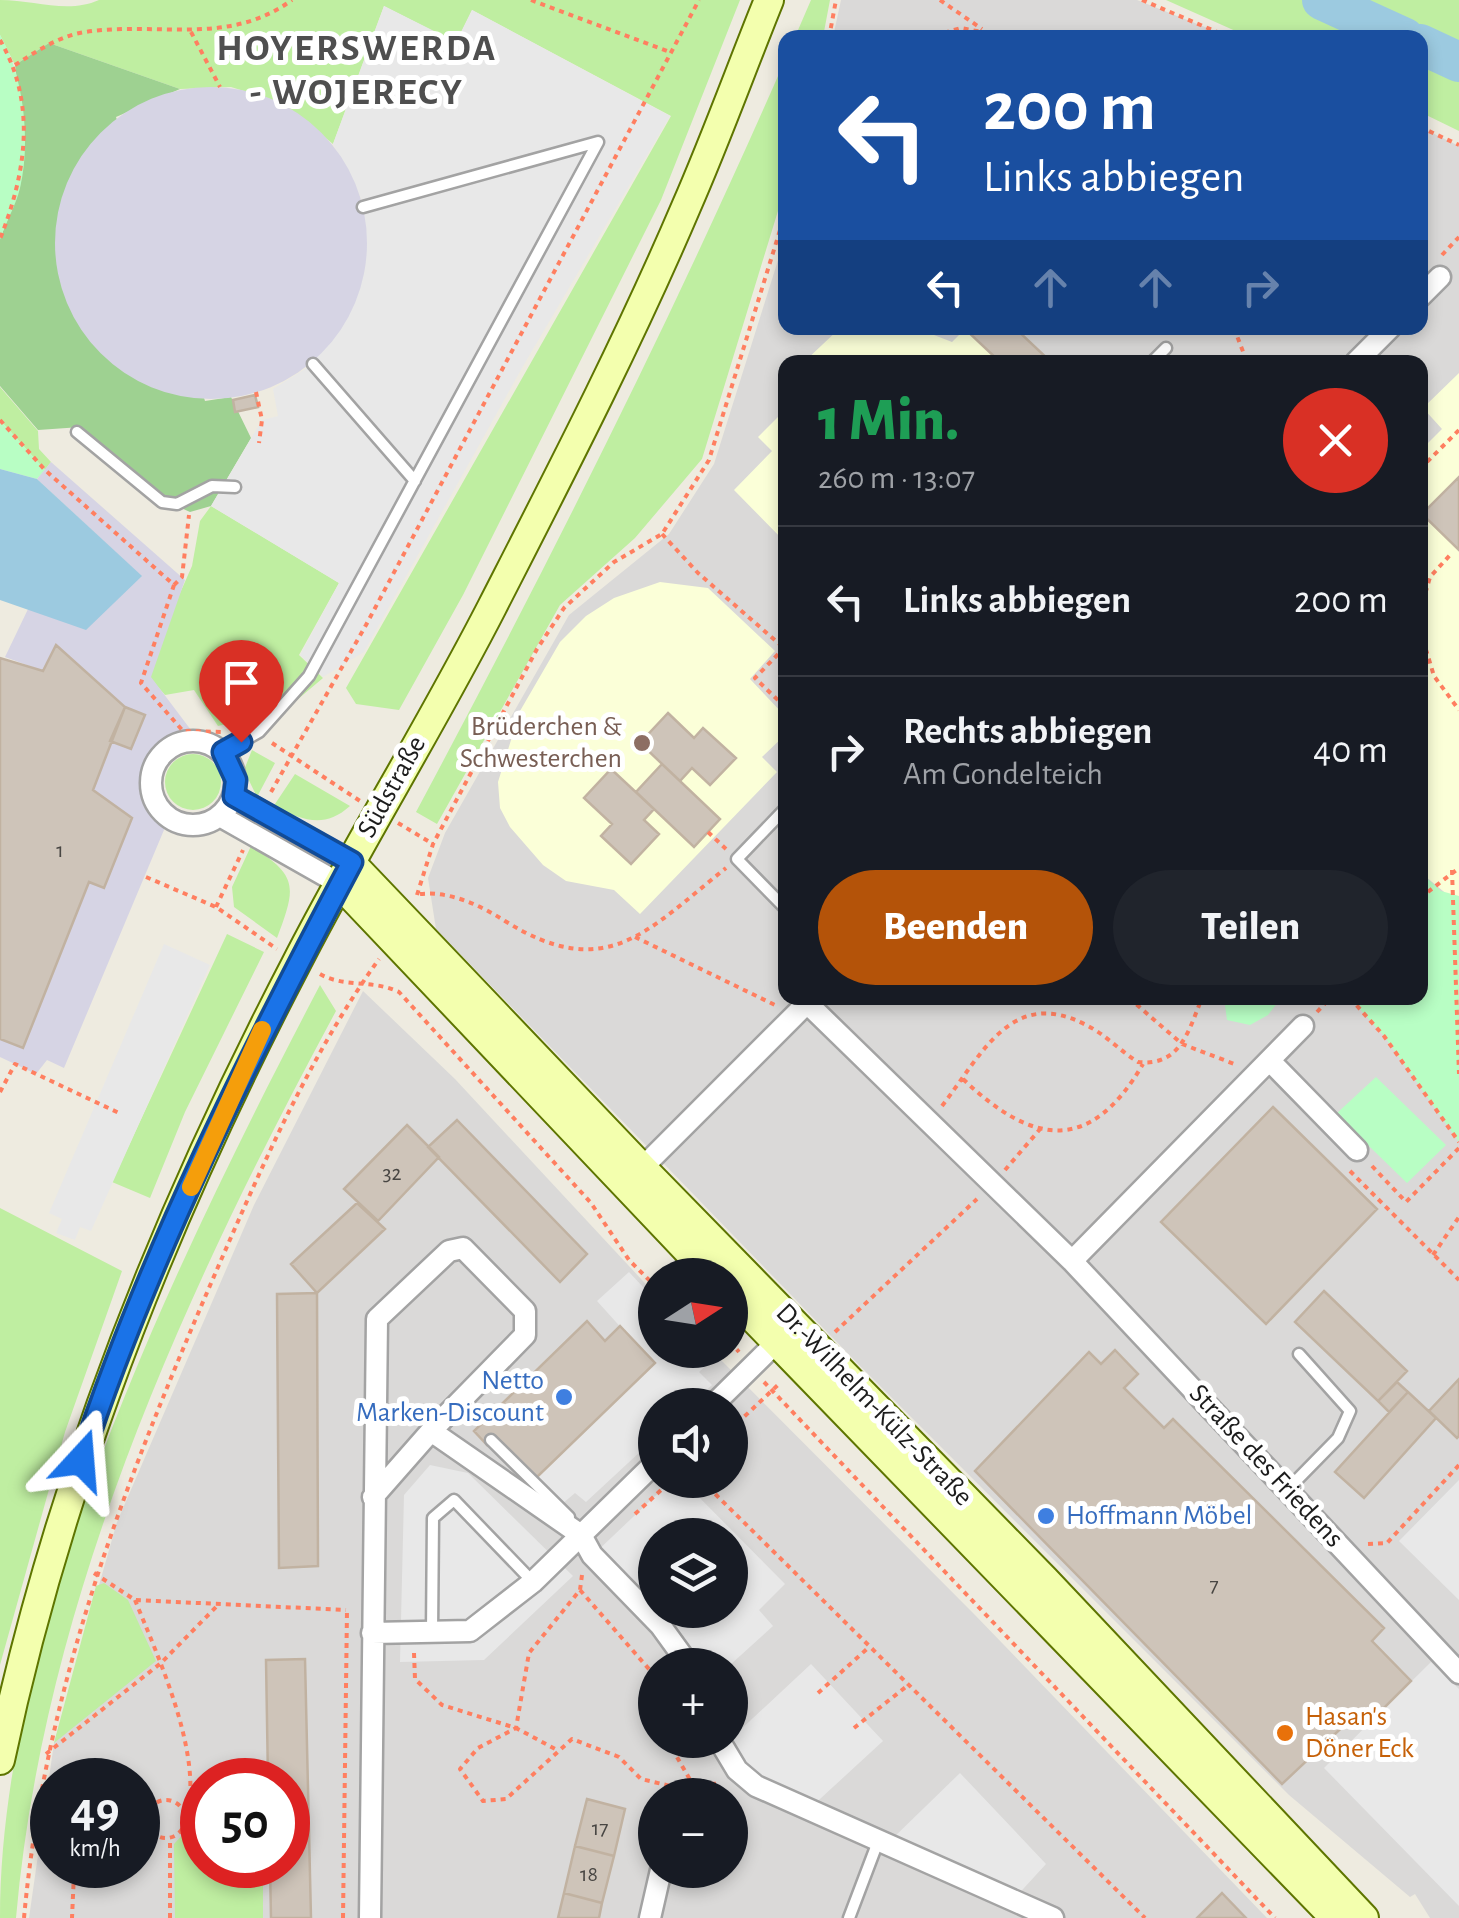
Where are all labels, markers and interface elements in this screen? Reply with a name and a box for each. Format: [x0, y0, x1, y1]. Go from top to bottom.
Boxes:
district label: HOYERSWERDA - WOJERECY [216, 30, 498, 112]
icon: left [818, 70, 948, 200]
text: 200 m [983, 73, 1156, 143]
text: Links abbiegen [983, 155, 1245, 200]
icon: left [918, 260, 973, 315]
icon: ahead [1023, 260, 1078, 315]
icon: ahead [1128, 260, 1183, 315]
icon: right [1233, 260, 1288, 315]
button: close [1283, 388, 1388, 493]
text: 1 Min. [818, 391, 959, 451]
text: 260 m · 13:07 [818, 462, 975, 494]
icon: left [818, 574, 873, 629]
text: Links abbiegen [903, 582, 1131, 620]
text: 200 m [1294, 582, 1388, 620]
pin [199, 640, 284, 743]
icon: arrive [214, 655, 269, 710]
place label: Brüderchen & Schwesterchen [460, 713, 623, 773]
text: Rechts abbiegen [903, 713, 1152, 751]
icon: right [818, 724, 873, 779]
street label: Südstraße [353, 732, 431, 842]
marker: Brüderchen & Schwesterchen [631, 732, 653, 754]
text: 40 m [1313, 732, 1388, 770]
text: Am Gondelteich [903, 758, 1103, 790]
house number: 1 [56, 839, 64, 861]
button: Beenden [818, 870, 1093, 985]
button: Teilen [1113, 870, 1388, 985]
house number: 32 [382, 1162, 402, 1184]
north arrow [638, 1258, 748, 1368]
map controls [638, 1258, 748, 1888]
street label: Dr.-Wilhelm-Külz-Straße [770, 1298, 978, 1512]
place label: Netto Marken-Discount [356, 1367, 544, 1427]
street label: Straße des Friedens [1184, 1379, 1348, 1553]
marker: Netto Marken-Discount [553, 1386, 575, 1408]
button: sound [638, 1388, 748, 1498]
position arrow [29, 1408, 133, 1512]
place label: Hoffmann Möbel [1066, 1502, 1253, 1530]
marker: Hoffmann Möbel [1035, 1505, 1057, 1527]
button: layers [638, 1518, 748, 1628]
house number: 7 [1209, 1574, 1219, 1596]
button: + [638, 1648, 748, 1758]
place label: Hasan's Döner Eck [1305, 1703, 1414, 1763]
marker: Hasan's Döner Eck [1274, 1722, 1296, 1744]
speed limit sign: 50 [180, 1758, 310, 1888]
button: − [638, 1778, 748, 1888]
text: 49 [70, 1786, 120, 1836]
house number: 17 [592, 1817, 608, 1839]
text: km/h [69, 1836, 121, 1861]
house number: 18 [580, 1863, 598, 1885]

